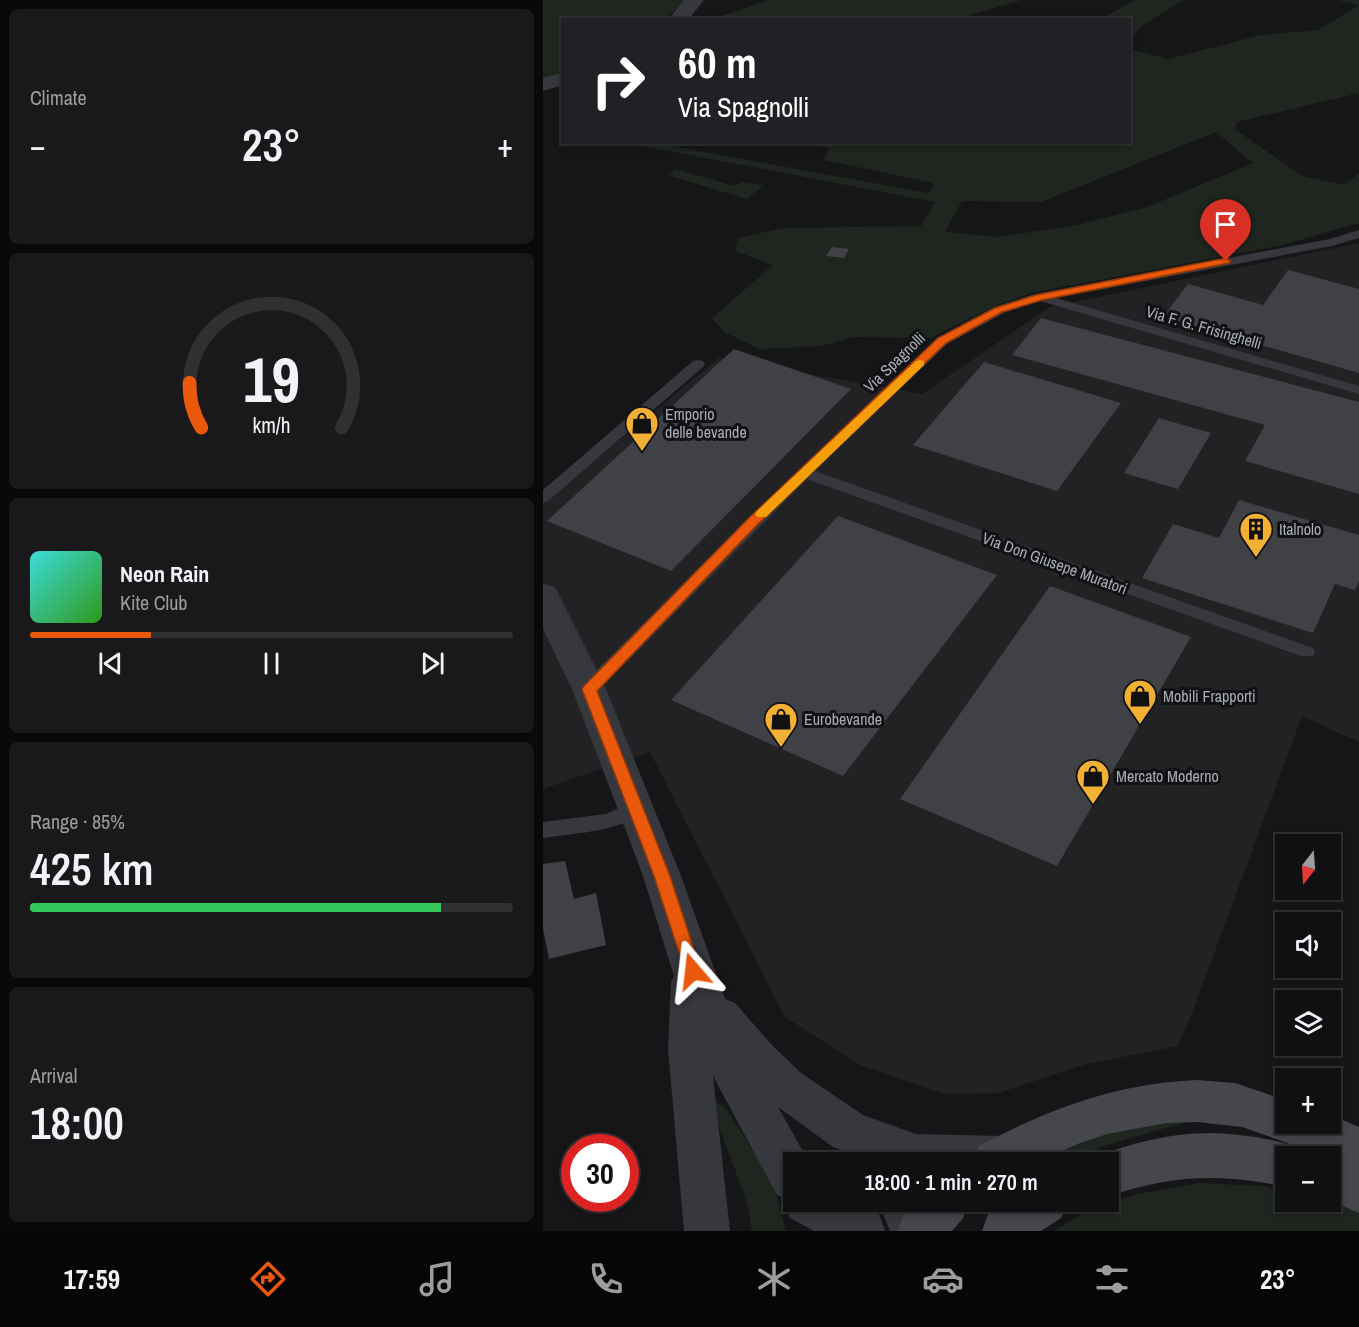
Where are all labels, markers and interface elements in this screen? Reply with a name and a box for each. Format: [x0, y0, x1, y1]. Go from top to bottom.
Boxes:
text: 60 m [678, 35, 757, 91]
icon: right [579, 42, 657, 120]
text: Climate [30, 84, 87, 111]
text: Via Spagnolli [678, 89, 809, 125]
text: 23° [242, 114, 301, 175]
text: − [30, 123, 46, 167]
text: + [497, 123, 513, 167]
pin [1200, 199, 1251, 261]
icon: arrive [1209, 208, 1242, 241]
street label: Via F. G. Frisinghelli [1144, 300, 1264, 354]
street label: Via Spagnolli [858, 327, 930, 397]
text: 19 [243, 337, 300, 421]
place label: Emporio delle bevande [665, 403, 747, 443]
shop icon: Emporio delle bevande [624, 405, 660, 452]
text: km/h [252, 412, 291, 441]
building icon: Italnolo [1238, 511, 1274, 558]
place label: Italnolo [1279, 518, 1321, 540]
street label: Via Don Giusepe Muratori [979, 527, 1131, 599]
text: Neon Rain [120, 559, 209, 589]
text: Kite Club [120, 589, 187, 616]
icon: previous [94, 647, 127, 680]
icon: pause [255, 647, 288, 680]
icon: next [416, 647, 449, 680]
shop icon: Mobili Frapporti [1122, 678, 1158, 725]
place label: Mobili Frapporti [1163, 685, 1256, 707]
shop icon: Eurobevande [763, 701, 799, 748]
place label: Eurobevande [804, 708, 882, 730]
shop icon: Mercato Moderno [1075, 758, 1111, 805]
place label: Mercato Moderno [1116, 765, 1219, 787]
text: Range · 85% [30, 808, 125, 835]
north arrow [1275, 834, 1341, 900]
map controls [1275, 834, 1341, 1212]
text: 425 km [30, 838, 154, 899]
button: sound [1275, 912, 1341, 978]
position arrow [661, 939, 725, 1003]
button: layers [1275, 990, 1341, 1056]
text: Arrival [30, 1062, 77, 1089]
button: + [1275, 1068, 1341, 1134]
text: 18:00 [30, 1092, 124, 1153]
speed limit sign: 30 [561, 1134, 639, 1212]
button: − [1275, 1146, 1341, 1212]
text: 18:00 · 1 min · 270 m [864, 1167, 1038, 1197]
icon: directions [247, 1258, 289, 1300]
icon: music [416, 1258, 458, 1300]
icon: phone [585, 1258, 627, 1300]
icon: climate [753, 1258, 795, 1300]
icon: car [922, 1258, 964, 1300]
icon: filters [1091, 1258, 1133, 1300]
text: 17:59 [63, 1261, 120, 1297]
text: 23° [1260, 1261, 1296, 1297]

